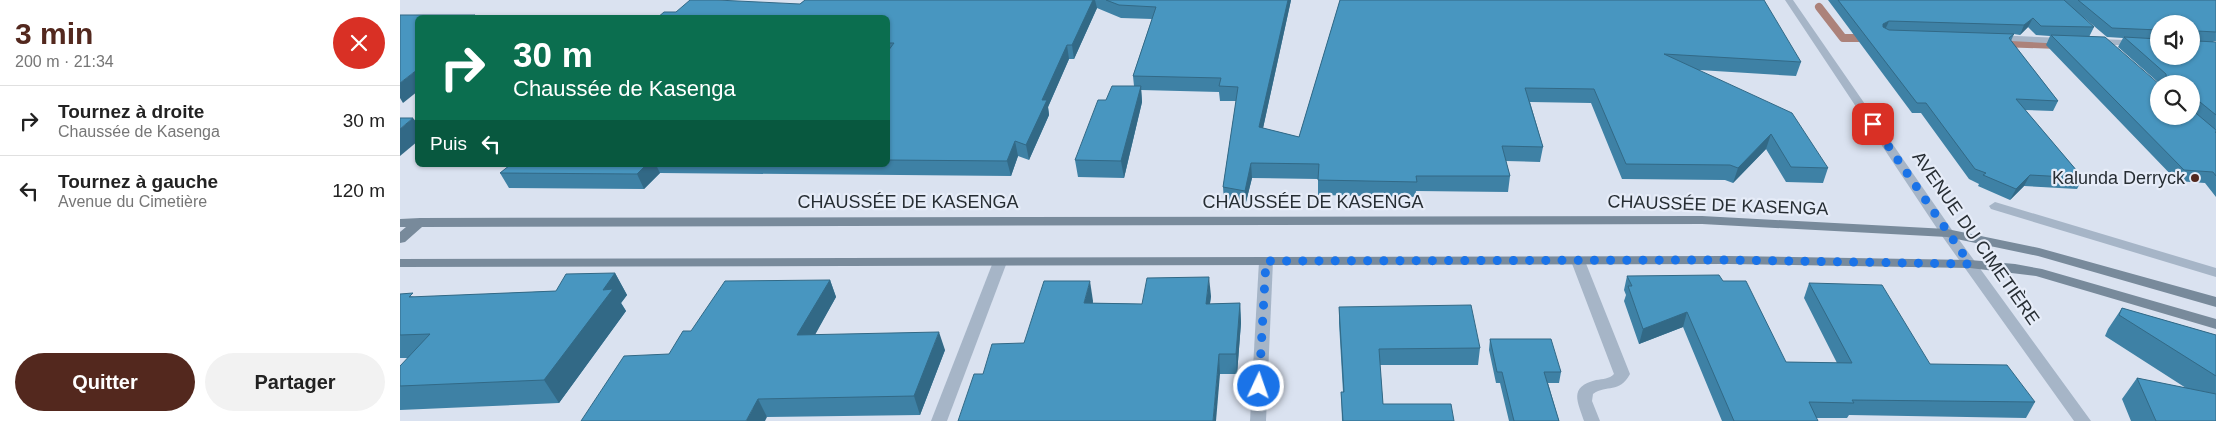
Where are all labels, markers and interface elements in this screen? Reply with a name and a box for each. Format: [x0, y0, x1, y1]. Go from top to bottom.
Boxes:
map controls [2150, 15, 2200, 125]
button: sound [2150, 15, 2200, 65]
text: 3 min [15, 17, 93, 50]
button: close [333, 17, 385, 69]
icon: right [430, 35, 495, 100]
text: 30 m [513, 35, 593, 74]
text: 200 m · 21:34 [15, 53, 114, 70]
button: search [2150, 75, 2200, 125]
text: Chaussée de Kasenga [513, 76, 736, 101]
text: Tournez à droite [58, 101, 204, 122]
pin [1852, 103, 1894, 145]
icon: right [15, 107, 43, 135]
text: 30 m [343, 110, 385, 131]
icon: arrive [1859, 110, 1887, 138]
text: Chaussée de Kasenga [58, 123, 220, 140]
icon: left [477, 130, 505, 158]
text: Puis [430, 133, 467, 154]
street label: AVENUE DU CIMETIÈRE [1909, 148, 2043, 328]
place label: Kalunda Derryck [2052, 168, 2186, 188]
text: Tournez à gauche [58, 171, 218, 192]
marker: Kalunda Derryck [2189, 172, 2201, 184]
icon: left [15, 177, 43, 205]
text: 120 m [332, 180, 385, 201]
street label: CHAUSSÉE DE KASENGA [1607, 191, 1829, 219]
street label: CHAUSSÉE DE KASENGA [797, 192, 1019, 212]
street label: CHAUSSÉE DE KASENGA [1202, 192, 1424, 212]
text: Avenue du Cimetière [58, 193, 207, 210]
button: Quitter [15, 353, 195, 411]
button: Partager [205, 353, 385, 411]
position arrow [1232, 359, 1284, 411]

